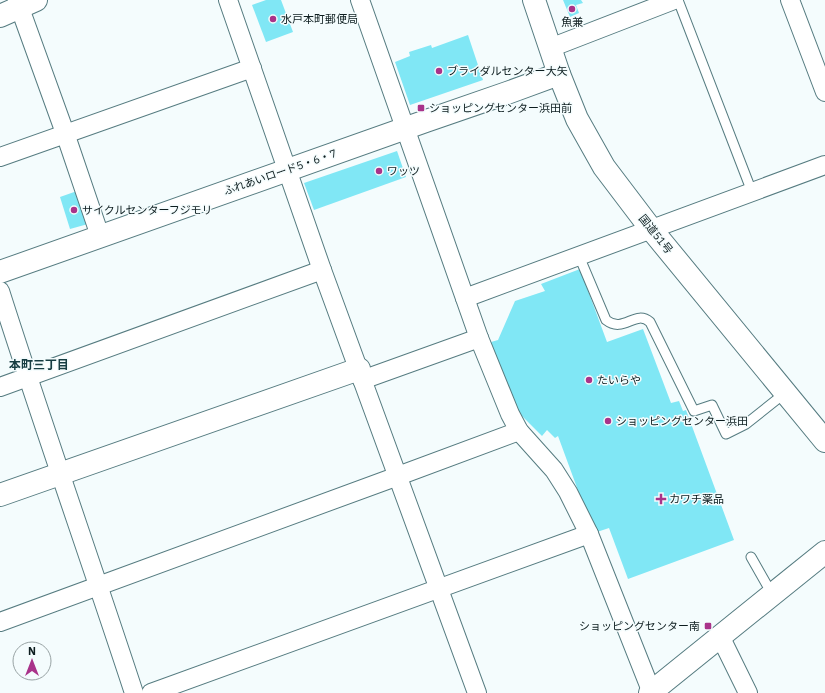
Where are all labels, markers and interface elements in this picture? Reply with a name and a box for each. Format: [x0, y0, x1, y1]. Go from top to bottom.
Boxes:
marker: 魚兼 [567, 4, 577, 14]
place label: 水戸本町郵便局 [281, 12, 358, 26]
marker: 水戸本町郵便局 [268, 14, 278, 24]
place label: 魚兼 [561, 15, 583, 29]
place label: ブライダルセンター大矢 [447, 64, 568, 78]
marker: ブライダルセンター大矢 [434, 66, 444, 76]
place label: ショッピングセンター浜田前 [429, 101, 572, 115]
marker: ショッピングセンター浜田前 [416, 103, 426, 113]
street label: ふれあいロード5・6・7 [222, 146, 338, 198]
place label: ワッツ [387, 164, 420, 178]
marker: ワッツ [374, 166, 384, 176]
place label: サイクルセンターフジモリ [82, 203, 213, 217]
marker: サイクルセンターフジモリ [69, 205, 79, 215]
street label: 国道51号 [636, 212, 676, 256]
district label: 本町三丁目 [9, 357, 69, 372]
place label: たいらや [597, 373, 641, 387]
marker: たいらや [584, 375, 594, 385]
place label: ショッピングセンター浜田 [616, 414, 748, 428]
marker: ショッピングセンター浜田 [603, 416, 613, 426]
place label: カワチ薬品 [669, 492, 724, 506]
marker: カワチ薬品 [656, 494, 666, 504]
place label: ショッピングセンター南 [579, 619, 700, 633]
marker: ショッピングセンター南 [703, 621, 713, 631]
north arrow [12, 641, 52, 681]
text: N [28, 644, 36, 658]

